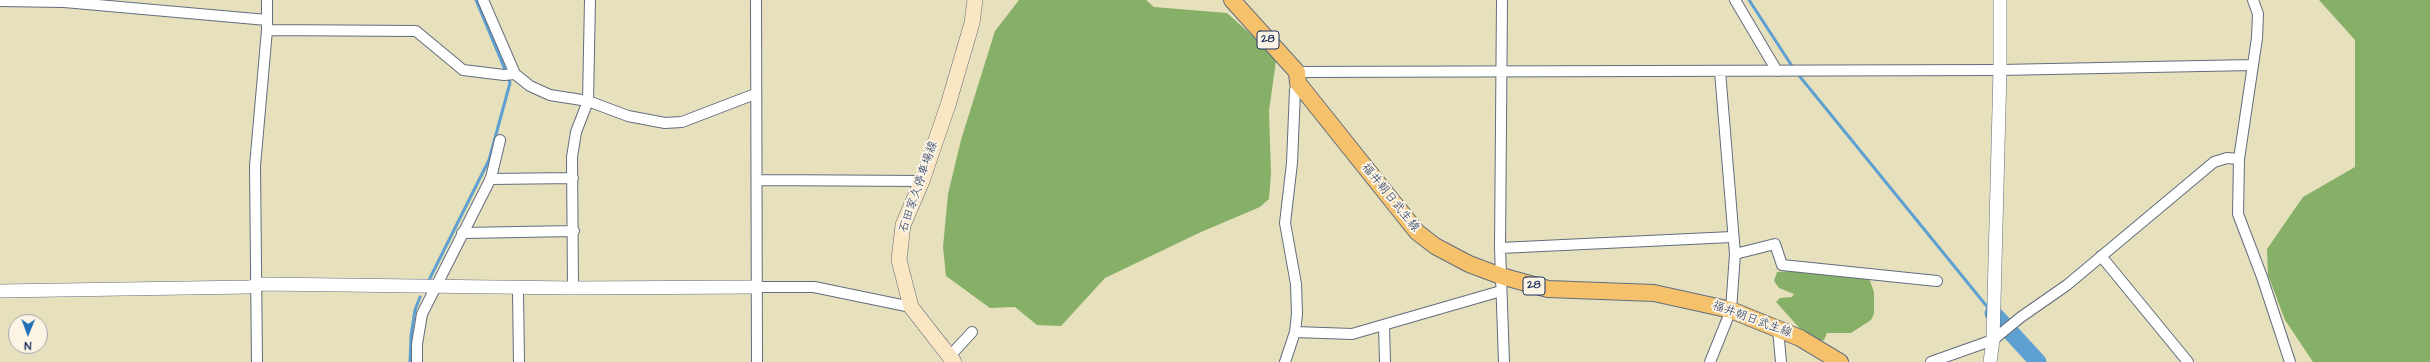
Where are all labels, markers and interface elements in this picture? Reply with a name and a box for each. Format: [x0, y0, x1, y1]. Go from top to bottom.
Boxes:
road number: 28 [1257, 31, 1279, 49]
street label: 石田家久停車場線 [897, 139, 941, 235]
street label: 福井朝日武生線 [1358, 161, 1422, 235]
road number: 28 [1523, 277, 1545, 295]
street label: 福井朝日武生線 [1710, 299, 1794, 341]
north arrow [8, 314, 48, 354]
text: N [24, 338, 31, 353]

